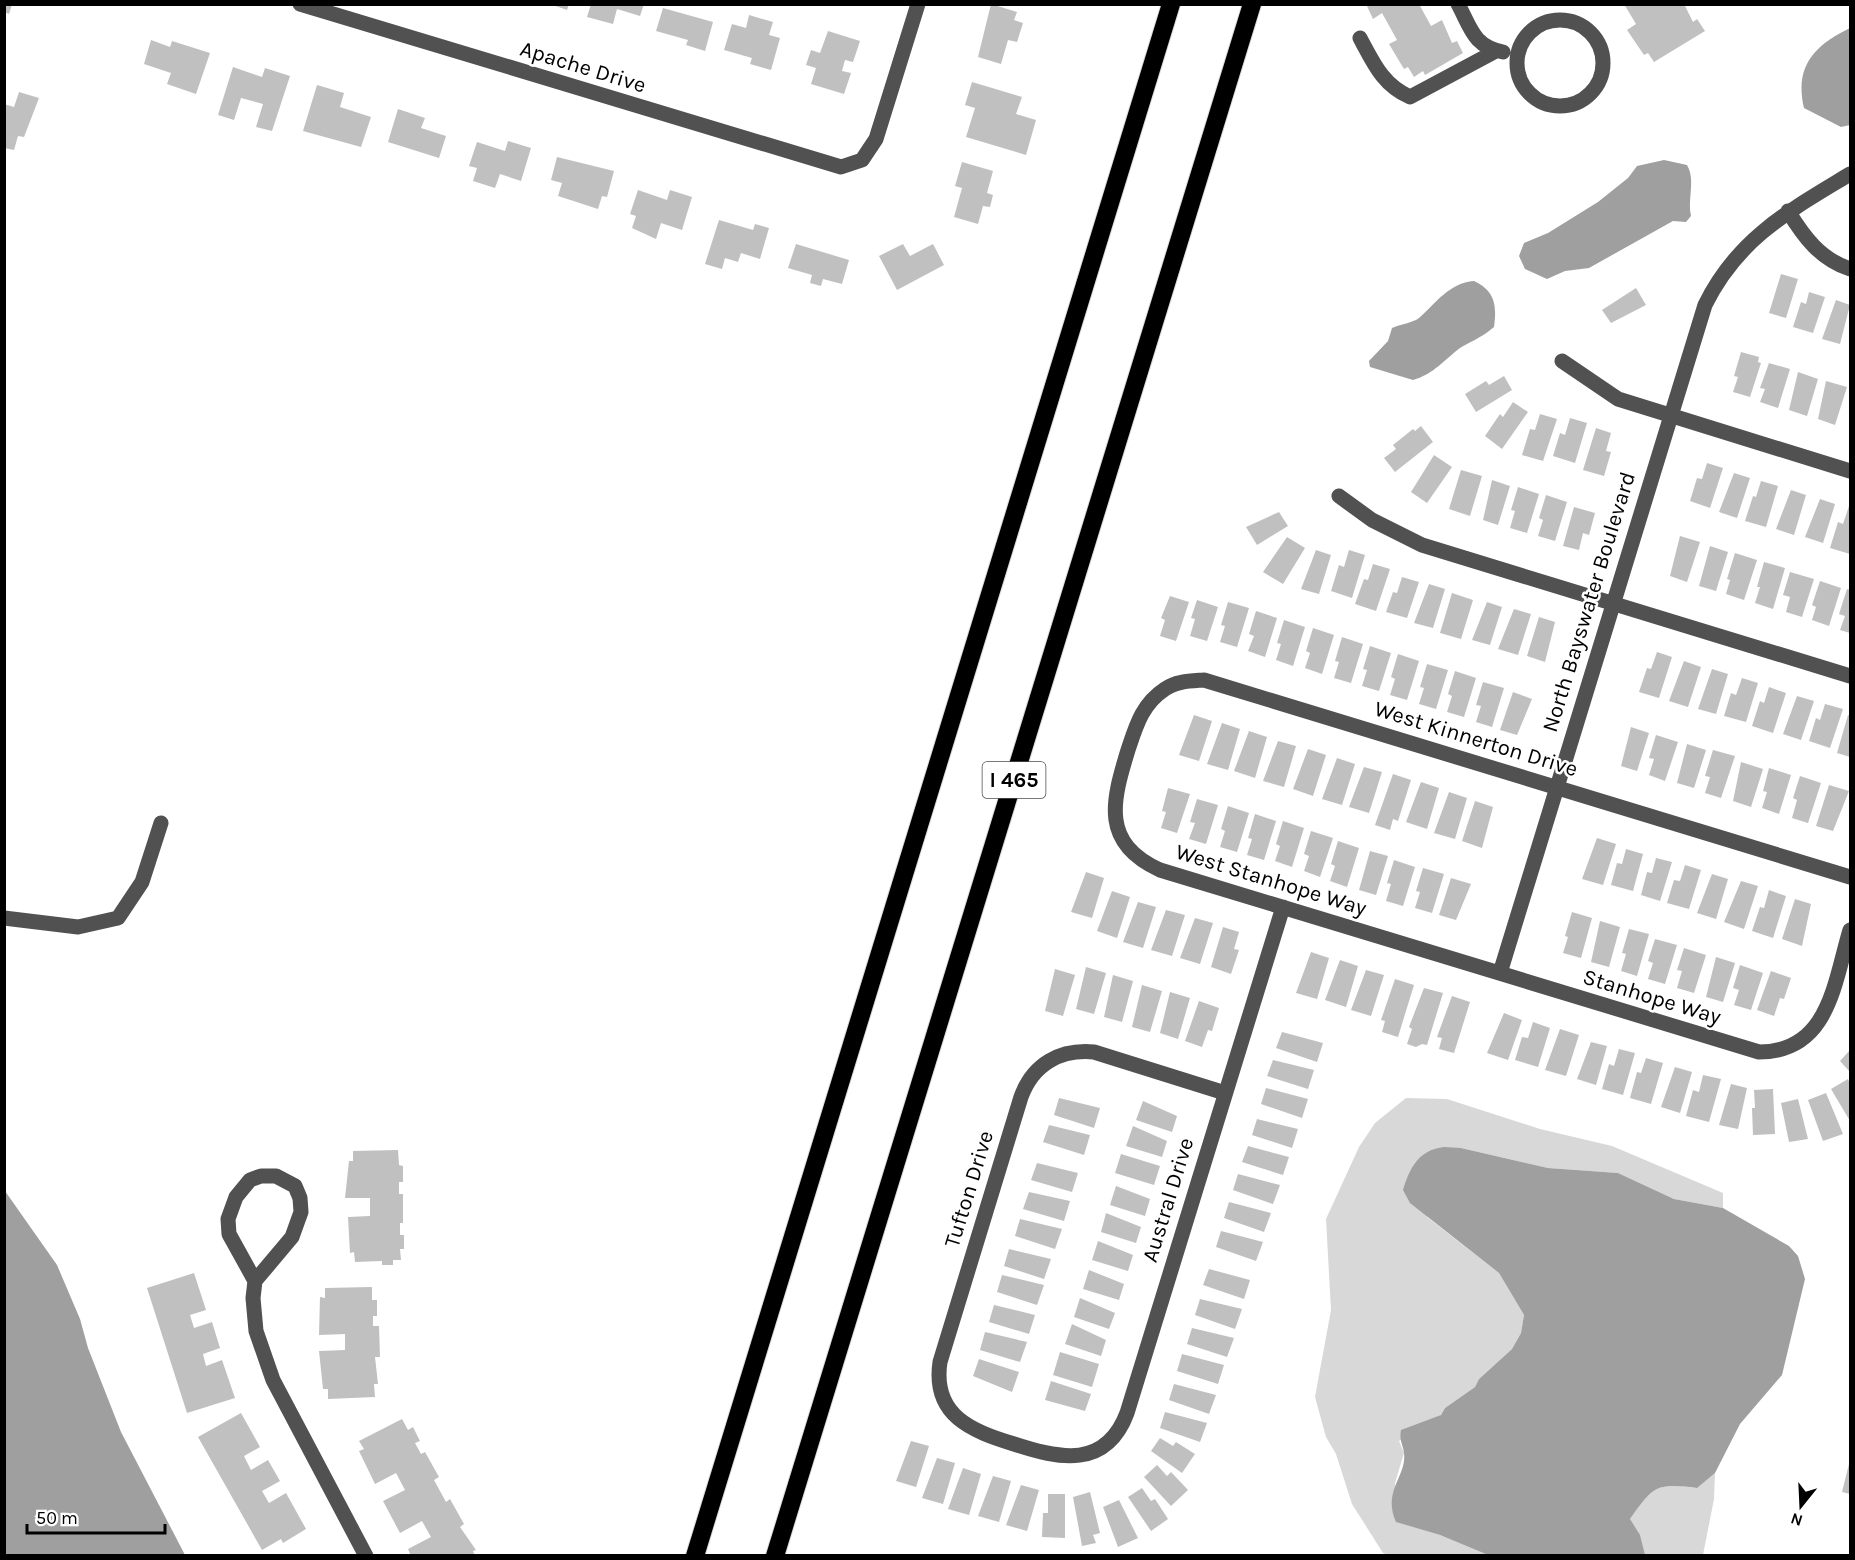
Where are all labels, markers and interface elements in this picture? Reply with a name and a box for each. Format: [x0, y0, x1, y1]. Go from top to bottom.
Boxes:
street label: Apache Drive [517, 36, 649, 98]
street label: North Bayswater Boulevard [1537, 469, 1641, 735]
street label: West Kinnerton Drive [1371, 696, 1581, 782]
road number: I 465 [982, 762, 1046, 798]
street label: West Stanhope Way [1172, 839, 1370, 921]
street label: Stanhope Way [1580, 964, 1724, 1030]
street label: Tufton Drive [939, 1128, 999, 1250]
street label: Austral Drive [1137, 1135, 1199, 1265]
north arrow [1771, 1476, 1831, 1536]
scale bar [27, 1497, 165, 1535]
text: 50 m [36, 1507, 78, 1529]
text: N [1788, 1509, 1805, 1531]

